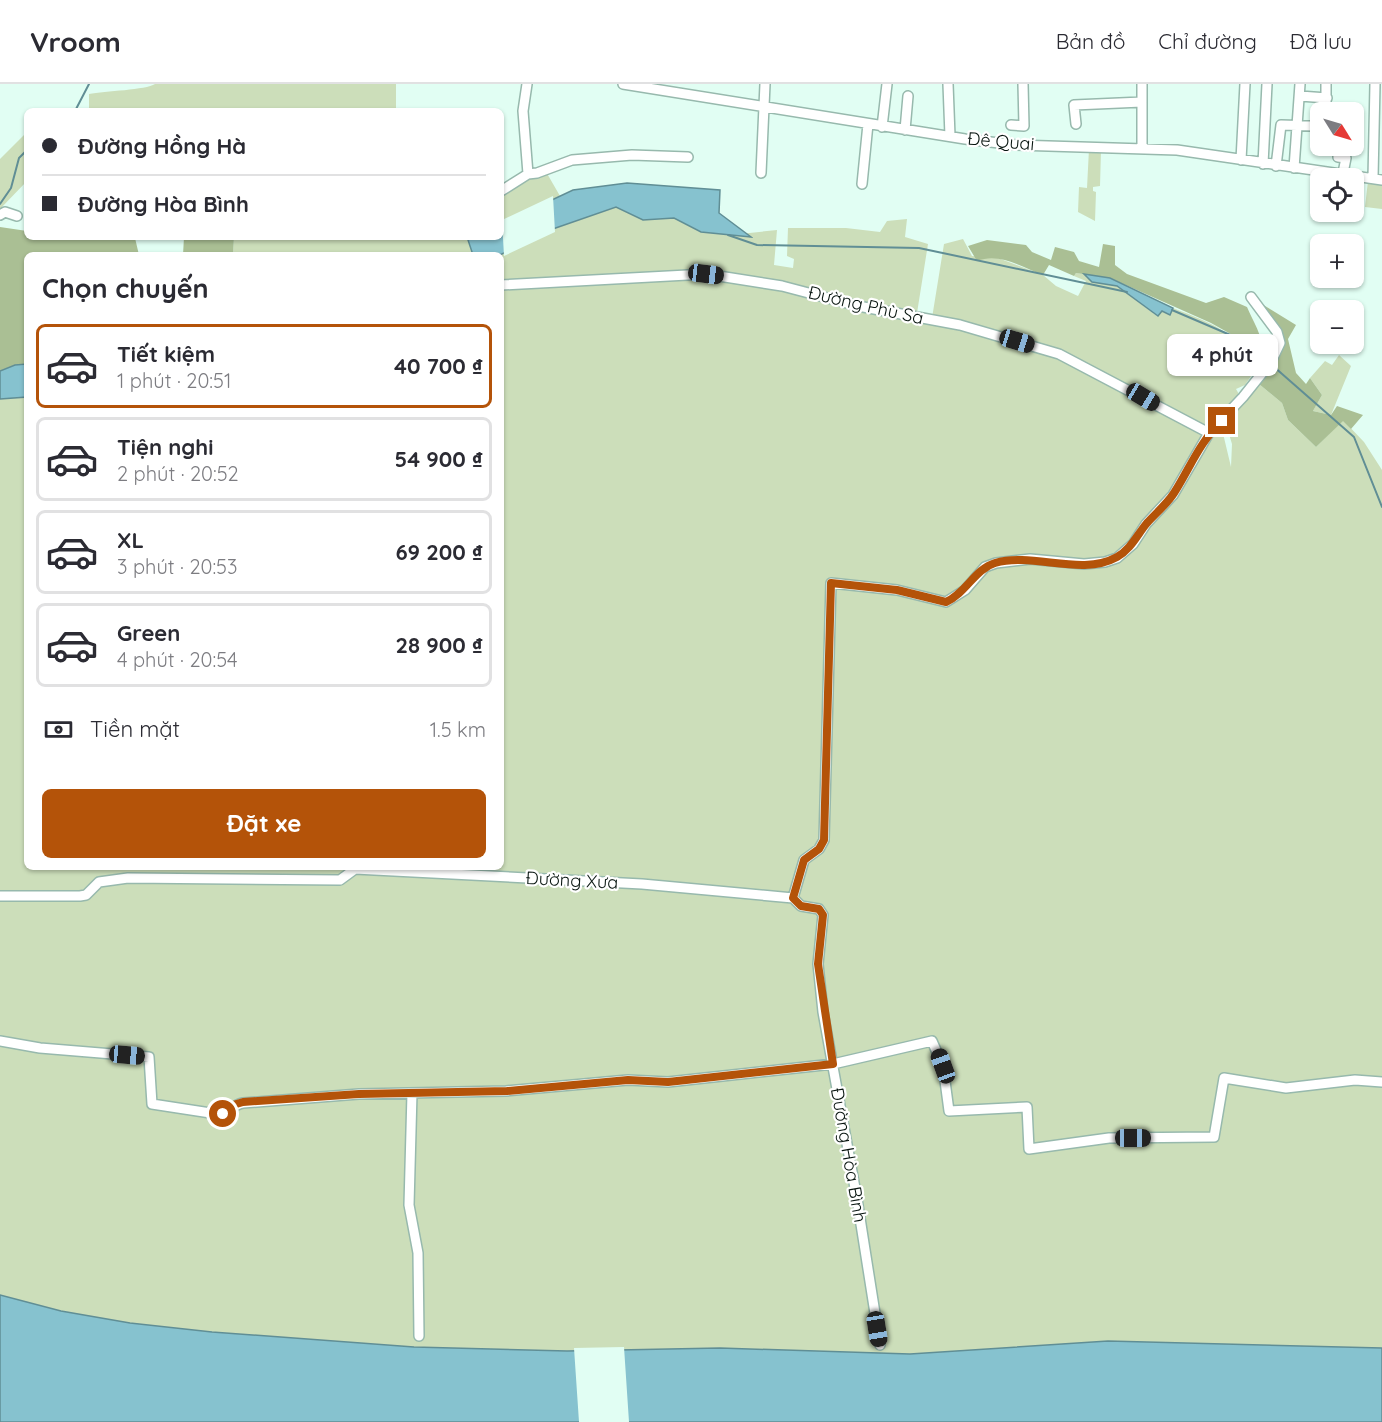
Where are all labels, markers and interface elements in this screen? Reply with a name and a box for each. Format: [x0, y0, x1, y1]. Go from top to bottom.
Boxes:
text: Vroom [30, 24, 121, 59]
text: Bản đồ [1056, 28, 1125, 54]
text: Chỉ đường [1158, 28, 1257, 54]
text: Đã lưu [1290, 28, 1352, 54]
north arrow [1310, 102, 1364, 156]
map controls [1310, 102, 1364, 354]
street label: Đê Quai [967, 127, 1035, 155]
text: Đường Hồng Hà [78, 132, 246, 160]
button: locate [1310, 168, 1364, 222]
text: Đường Hòa Bình [78, 190, 249, 218]
button: + [1310, 234, 1364, 288]
car [687, 263, 725, 285]
text: Chọn chuyến [42, 271, 209, 305]
street label: Đường Phù Sa [806, 281, 926, 329]
button: − [1310, 300, 1364, 354]
car [997, 327, 1037, 355]
callout: 4 phút [1166, 334, 1278, 376]
icon: car [45, 339, 99, 393]
text: Tiết kiệm [117, 340, 215, 368]
text: 4 phút [1192, 342, 1253, 367]
text: 40 700 ₫ [394, 352, 483, 380]
text: 1 phút · 20:51 [117, 368, 231, 393]
car [1123, 380, 1163, 414]
route end [1208, 407, 1235, 434]
icon: car [45, 432, 99, 486]
text: Tiện nghi [117, 433, 213, 461]
text: 54 900 ₫ [394, 445, 483, 473]
text: 2 phút · 20:52 [117, 461, 239, 486]
icon: car [45, 525, 99, 579]
text: XL [117, 526, 144, 554]
text: 69 200 ₫ [395, 538, 483, 566]
text: 3 phút · 20:53 [117, 554, 238, 579]
icon: car [45, 618, 99, 672]
text: Green [117, 619, 180, 647]
text: 28 900 ₫ [396, 631, 483, 659]
text: 4 phút · 20:54 [117, 647, 238, 672]
icon: cash [42, 713, 75, 746]
text: Tiền mặt [90, 715, 180, 743]
text: 1.5 km [430, 717, 486, 742]
button: Đặt xe [42, 789, 486, 858]
street label: Đường Xưa [525, 866, 619, 894]
car [108, 1044, 146, 1066]
car [928, 1046, 958, 1086]
street label: Đường Hòa Bình [826, 1086, 872, 1224]
route start [209, 1100, 236, 1127]
car [1115, 1129, 1151, 1147]
car [865, 1310, 889, 1348]

